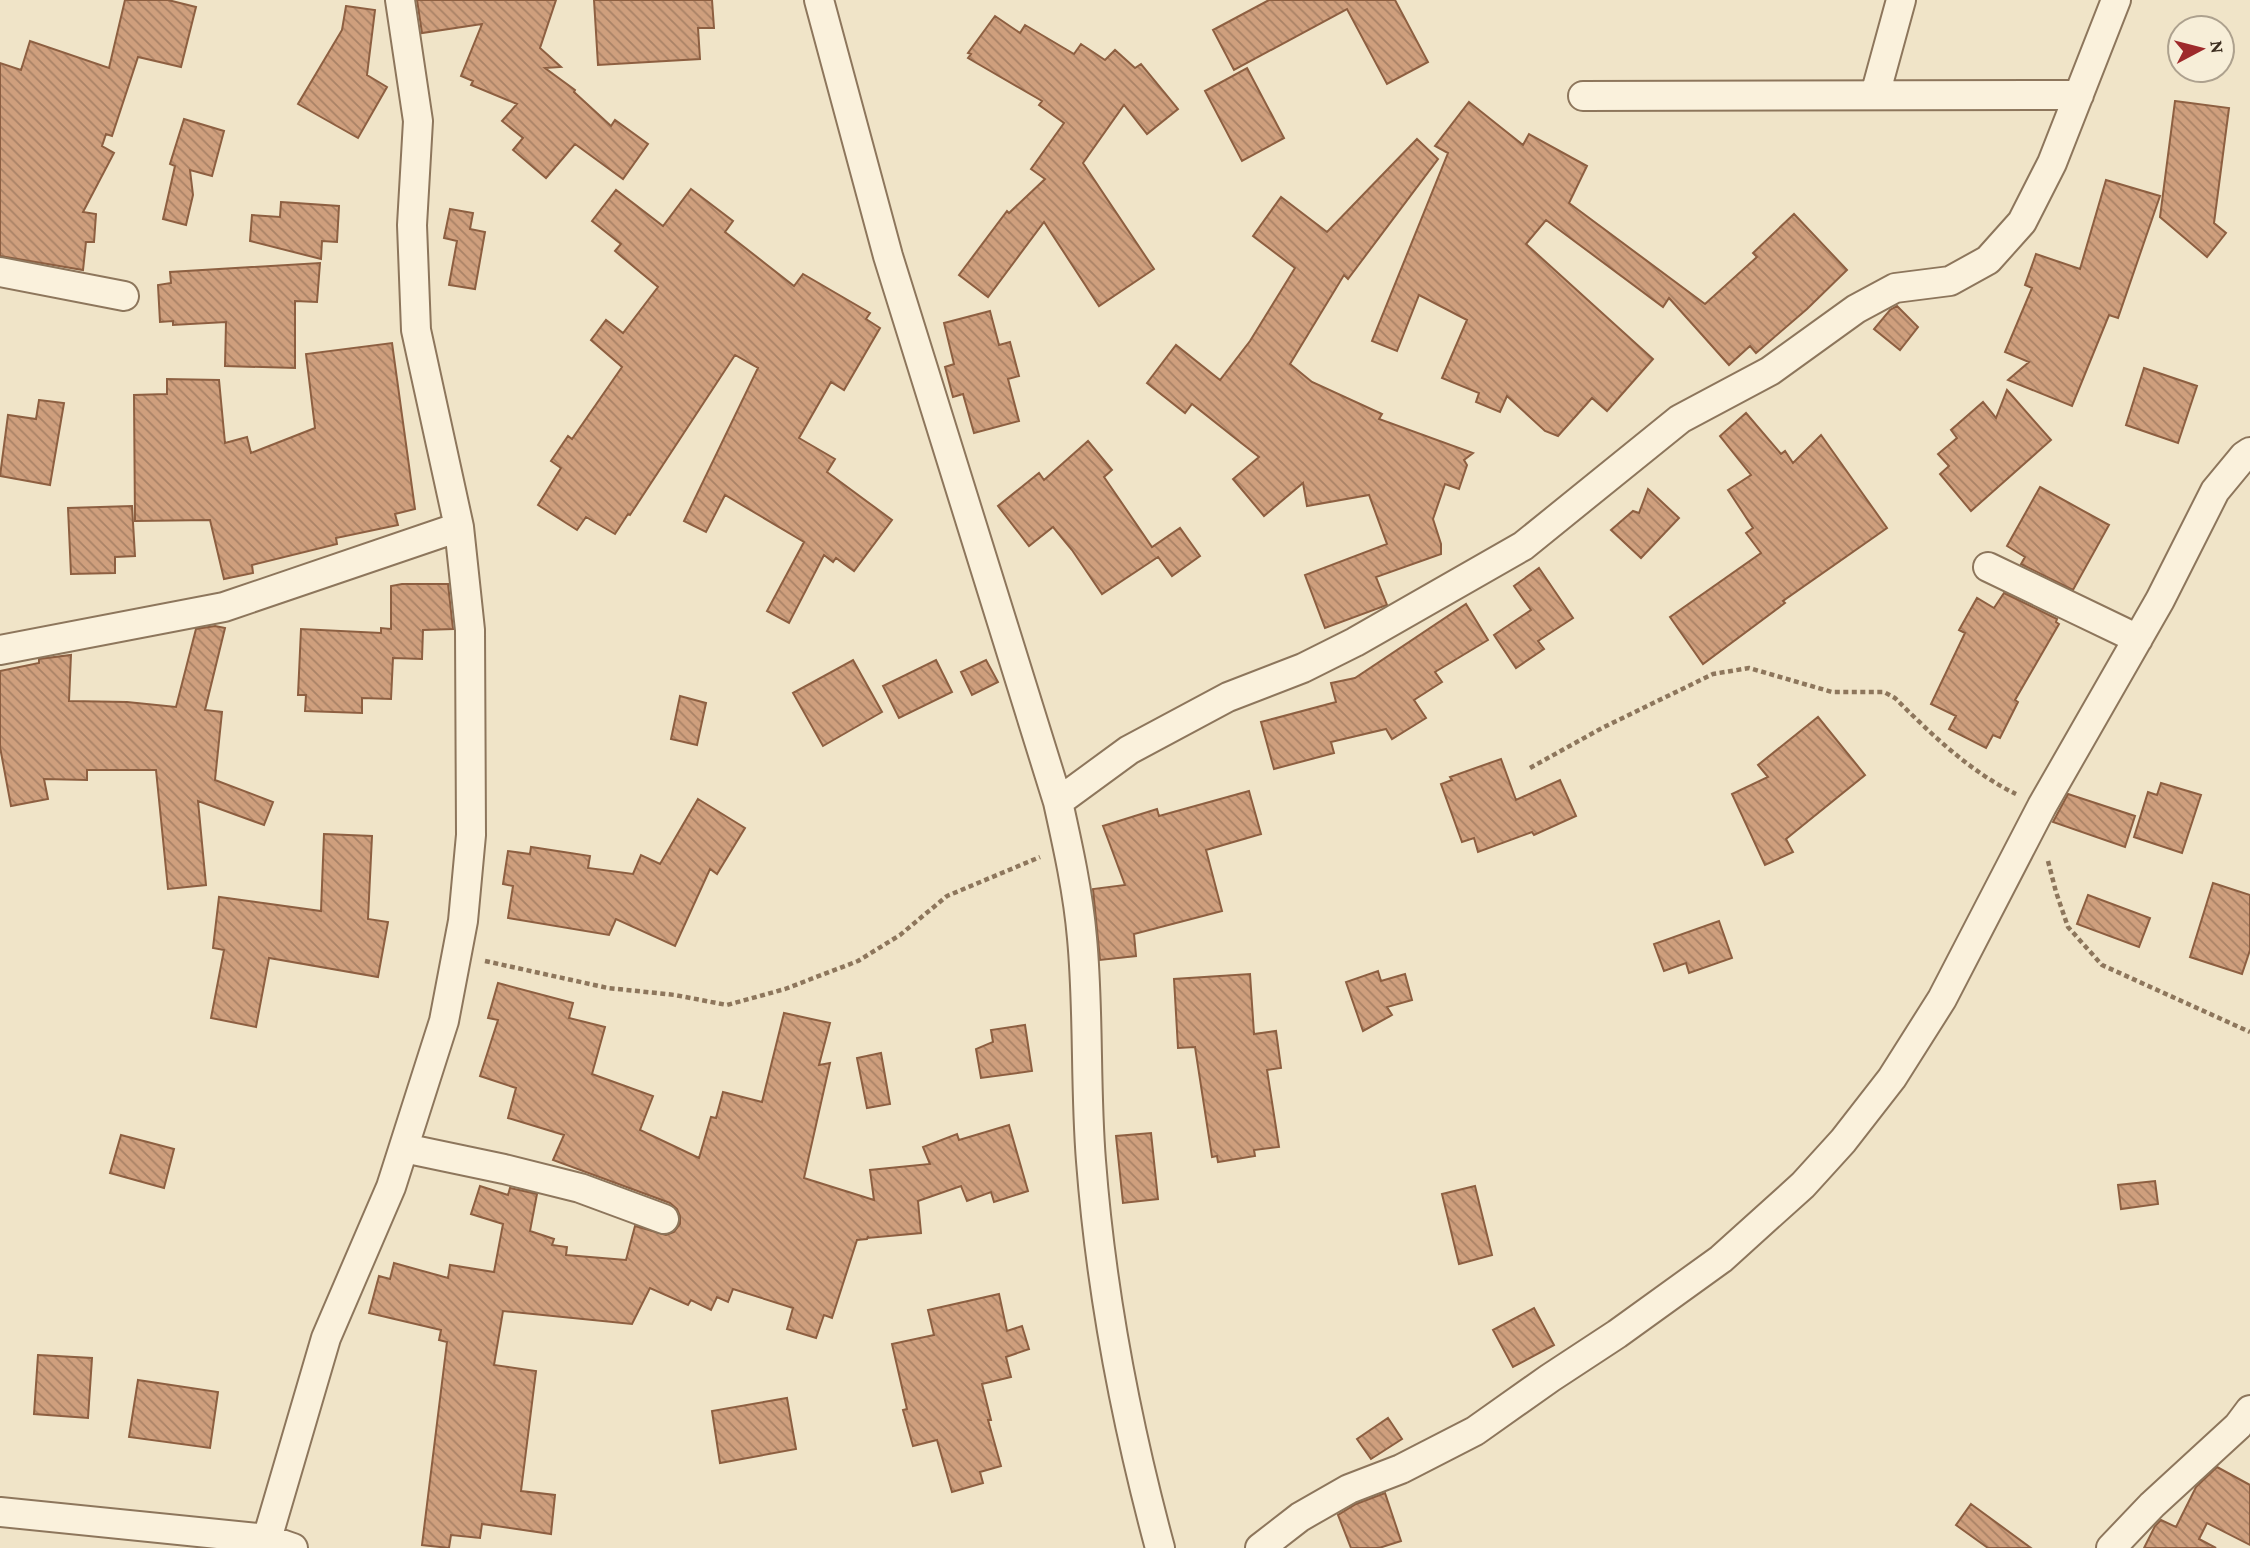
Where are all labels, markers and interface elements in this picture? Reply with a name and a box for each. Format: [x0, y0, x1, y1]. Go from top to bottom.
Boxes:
north arrow [2166, 14, 2236, 84]
text: N [2206, 39, 2229, 55]

